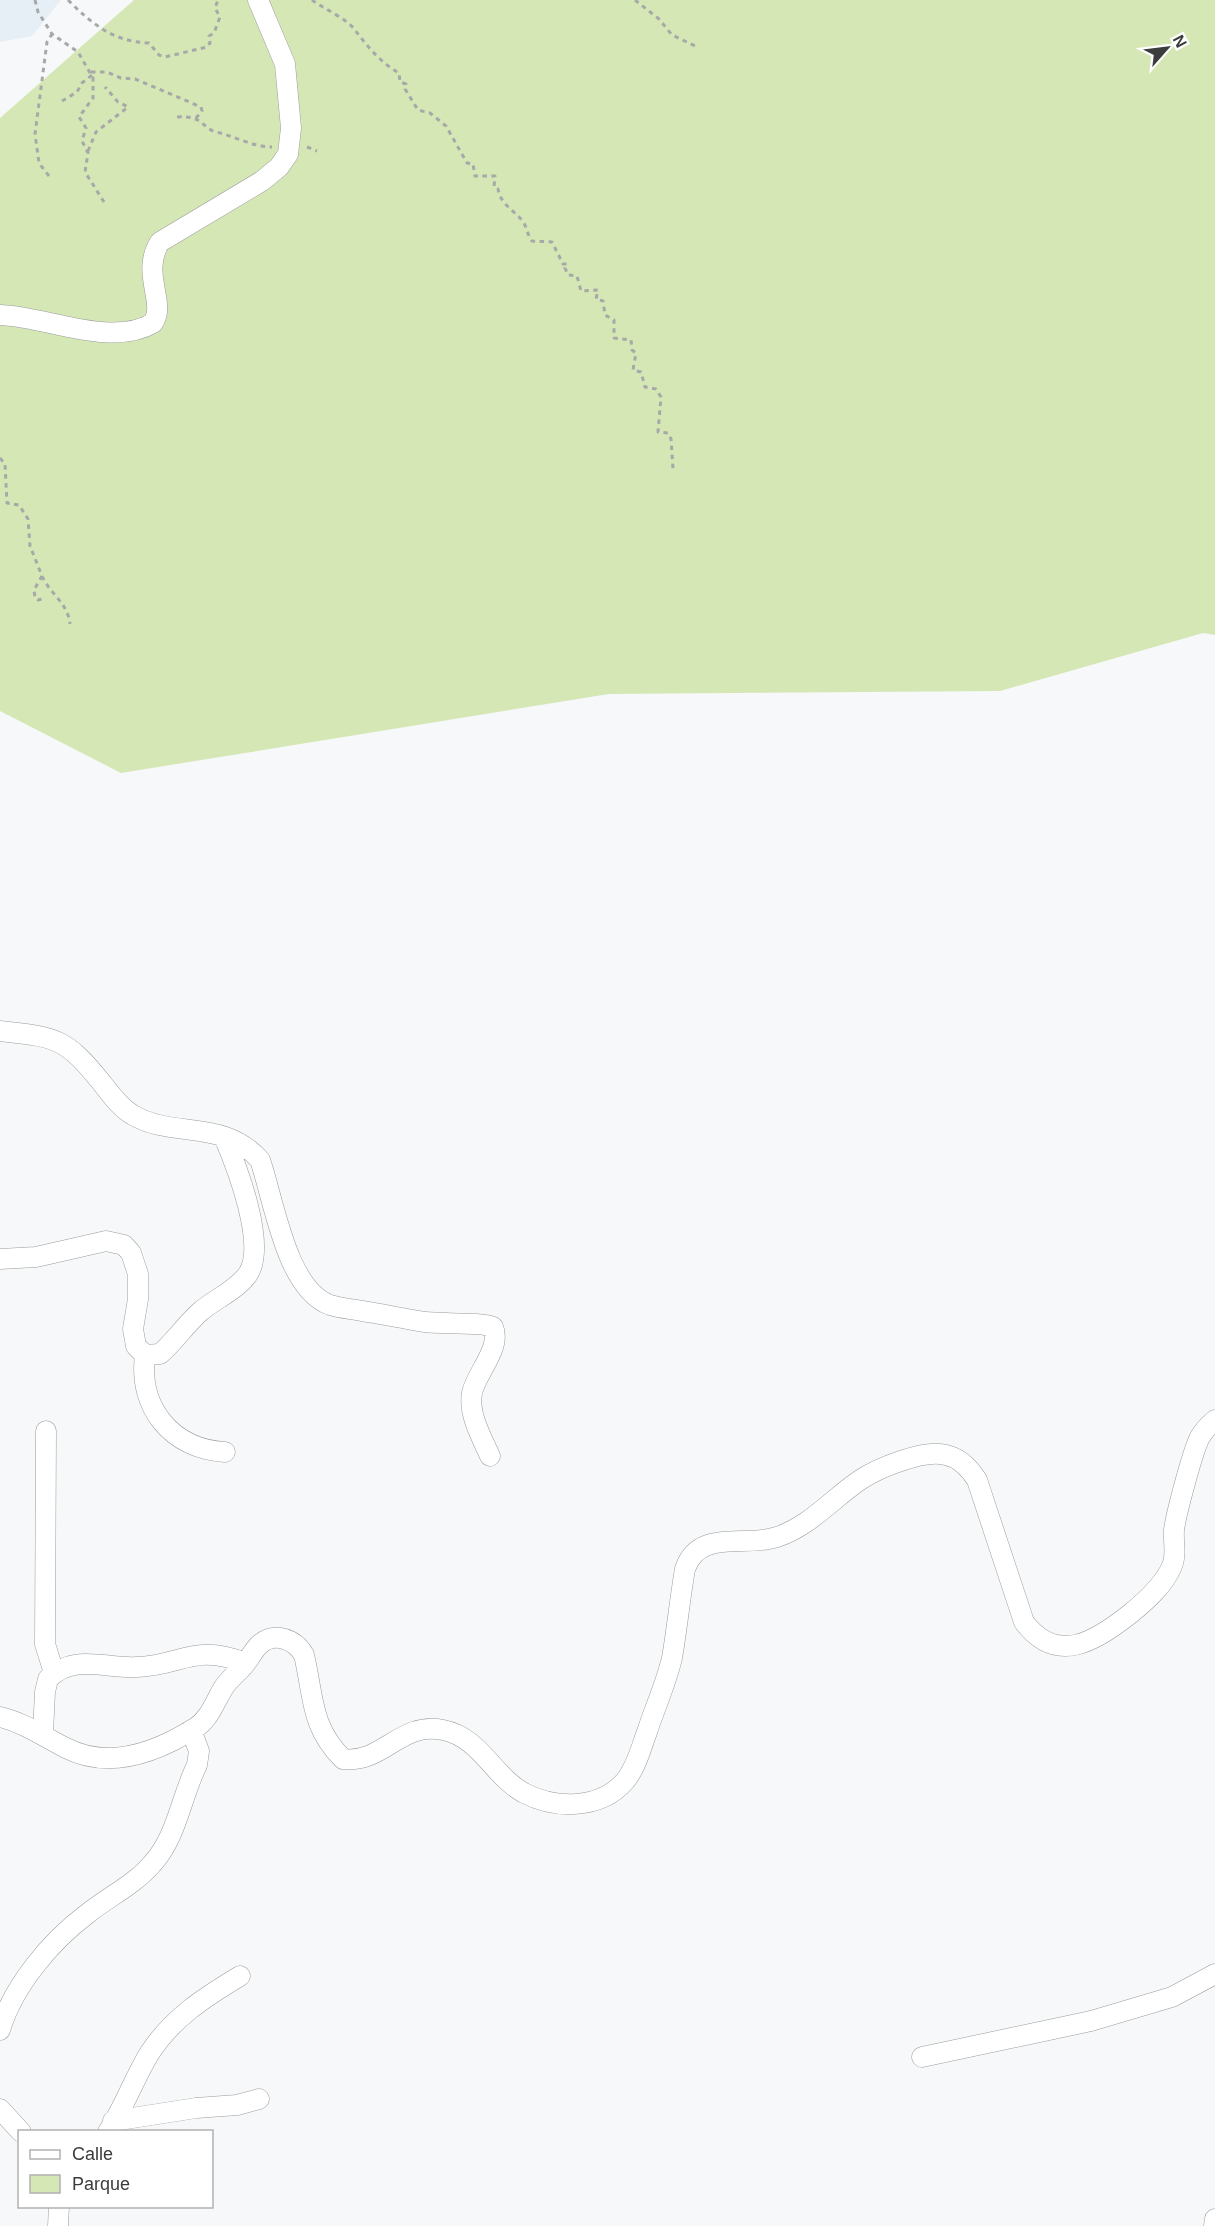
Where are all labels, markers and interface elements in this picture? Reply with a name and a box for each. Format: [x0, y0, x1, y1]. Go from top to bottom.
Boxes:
north arrow [1137, 18, 1197, 78]
text: N [1170, 32, 1190, 50]
legend [18, 2130, 213, 2208]
text: Calle [72, 2144, 113, 2164]
text: Parque [72, 2174, 130, 2194]

